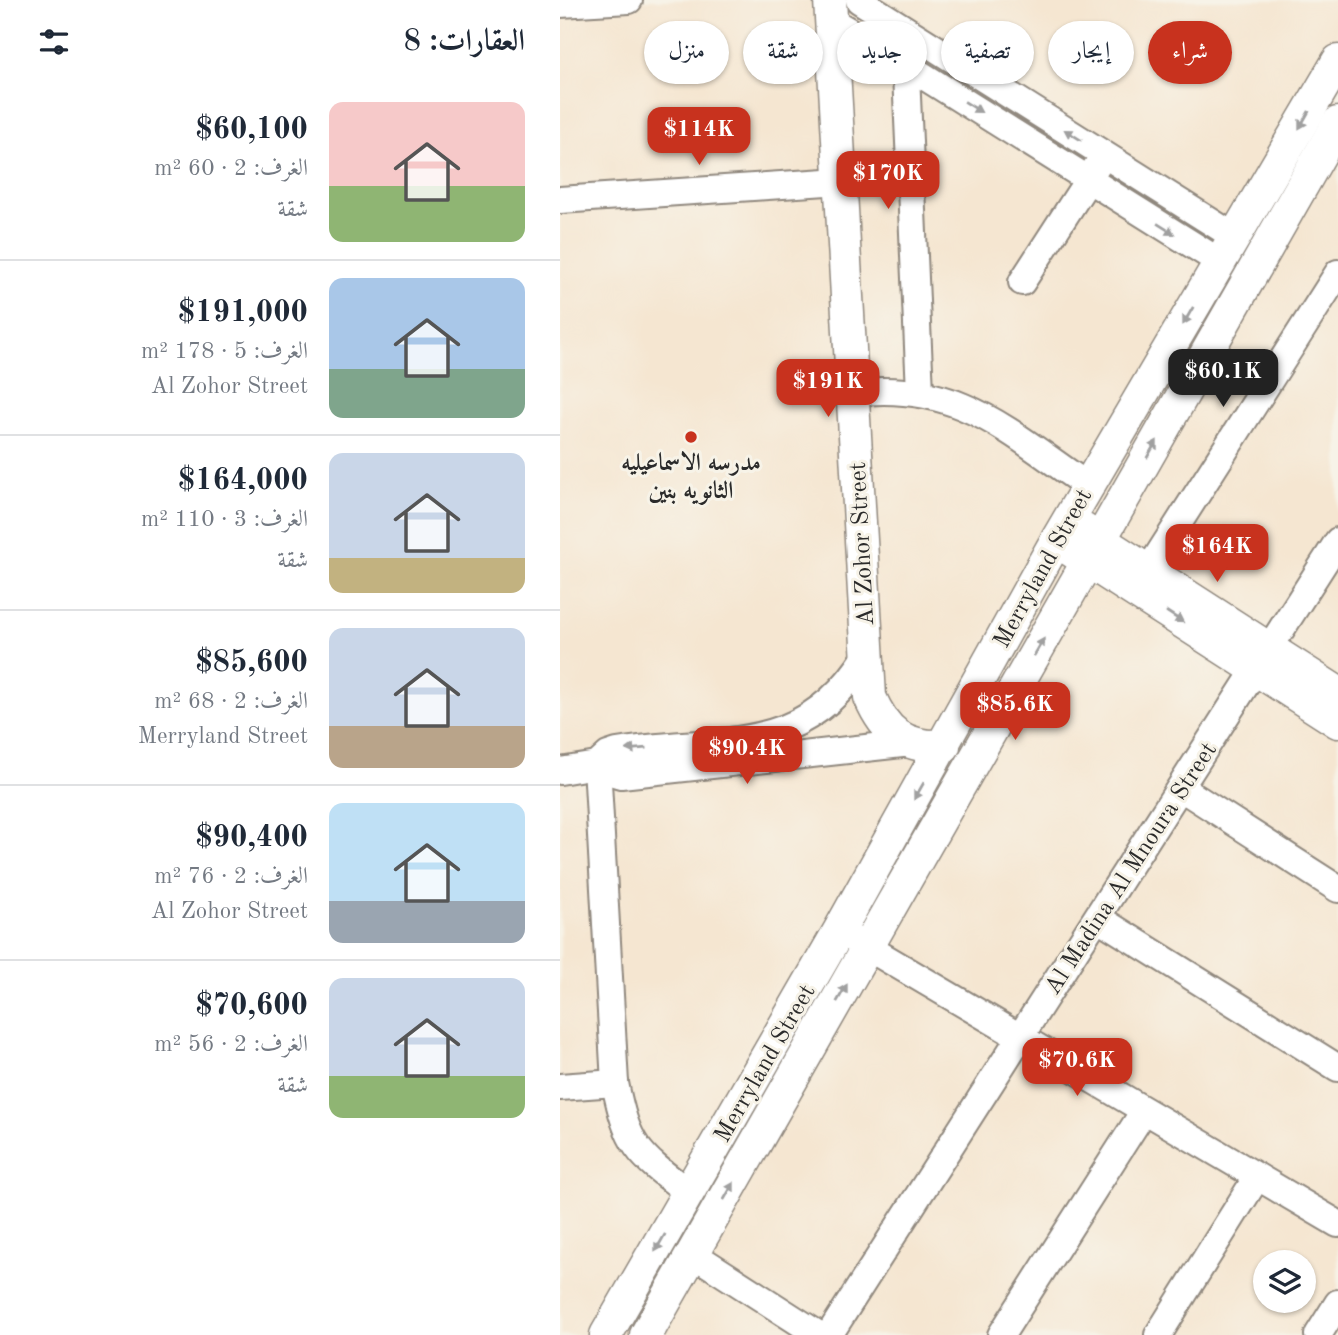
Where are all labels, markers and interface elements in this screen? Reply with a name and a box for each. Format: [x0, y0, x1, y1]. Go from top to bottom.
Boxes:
chip: منزل [644, 21, 729, 84]
chip: شقة [743, 21, 823, 84]
chip: جديد [837, 21, 927, 84]
chip: تصفية [941, 21, 1034, 84]
chip: إيجار [1048, 21, 1134, 84]
chip: شراء [1148, 21, 1232, 84]
icon: filters [35, 23, 73, 61]
text: العقارات: 8 [404, 27, 525, 57]
one-way arrow [964, 101, 983, 114]
pin: $114K [650, 108, 748, 167]
one-way arrow [1297, 110, 1310, 129]
text: $60,100 [195, 115, 308, 145]
text: $114K [663, 118, 735, 141]
one-way arrow [1064, 129, 1083, 142]
icon: home [385, 130, 469, 214]
pin: $170K [839, 152, 937, 211]
text: الغرف: 2 · 60 m² [154, 157, 308, 180]
text: $170K [852, 162, 924, 185]
text: شقة [278, 198, 308, 221]
one-way arrow [1156, 222, 1176, 235]
text: $191,000 [178, 298, 308, 328]
icon: home [385, 306, 469, 390]
one-way arrow [1182, 306, 1194, 325]
text: الغرف: 5 · 178 m² [141, 340, 308, 363]
pin: $60.1K [1166, 350, 1280, 409]
pin: $191K [779, 360, 877, 419]
text: $60.1K [1184, 360, 1262, 383]
text: $191K [792, 370, 864, 393]
text: Al Zohor Street [151, 375, 308, 398]
marker: مدرسه الاسماعيليه الثانويه بنين [683, 429, 699, 445]
one-way arrow [1146, 439, 1158, 459]
place label: مدرسه الاسماعيليه الثانويه بنين [621, 450, 761, 505]
street label: Al Zohor Street [847, 461, 879, 627]
text: $164,000 [178, 466, 308, 496]
icon: home [385, 481, 469, 565]
street label: Merryland Street [990, 485, 1097, 652]
text: الغرف: 3 · 110 m² [141, 508, 308, 531]
pin: $164K [1168, 524, 1266, 584]
text: $164K [1181, 535, 1253, 558]
text: شقة [278, 549, 308, 572]
one-way arrow [1165, 611, 1185, 624]
one-way arrow [1033, 637, 1046, 656]
text: $85,600 [195, 648, 308, 678]
icon: home [385, 656, 469, 740]
pin: $85.6K [958, 682, 1072, 742]
text: الغرف: 2 · 68 m² [154, 690, 308, 713]
text: $85.6K [976, 693, 1054, 716]
text: Merryland Street [138, 725, 308, 748]
pin: $90.4K [690, 726, 804, 786]
text: $90.4K [708, 737, 786, 760]
street label: Al Madina Al Mnoura Street [1041, 739, 1222, 999]
one-way arrow [625, 744, 647, 755]
one-way arrow [913, 781, 925, 800]
text: $90,400 [195, 823, 308, 853]
icon: home [385, 831, 469, 915]
text: الغرف: 2 · 76 m² [154, 865, 308, 888]
text: Al Zohor Street [151, 900, 308, 923]
street label: Merryland Street [711, 981, 821, 1147]
one-way arrow [836, 984, 848, 1003]
text: $70,600 [195, 991, 308, 1021]
icon: home [385, 1006, 469, 1090]
text: الغرف: 2 · 56 m² [154, 1033, 308, 1056]
pin: $70.6K [1020, 1038, 1134, 1098]
text: $70.6K [1038, 1049, 1116, 1072]
text: شقة [278, 1074, 308, 1097]
one-way arrow [723, 1181, 735, 1200]
one-way arrow [653, 1234, 666, 1253]
map controls [1253, 1250, 1316, 1313]
button: layers [1253, 1250, 1316, 1313]

